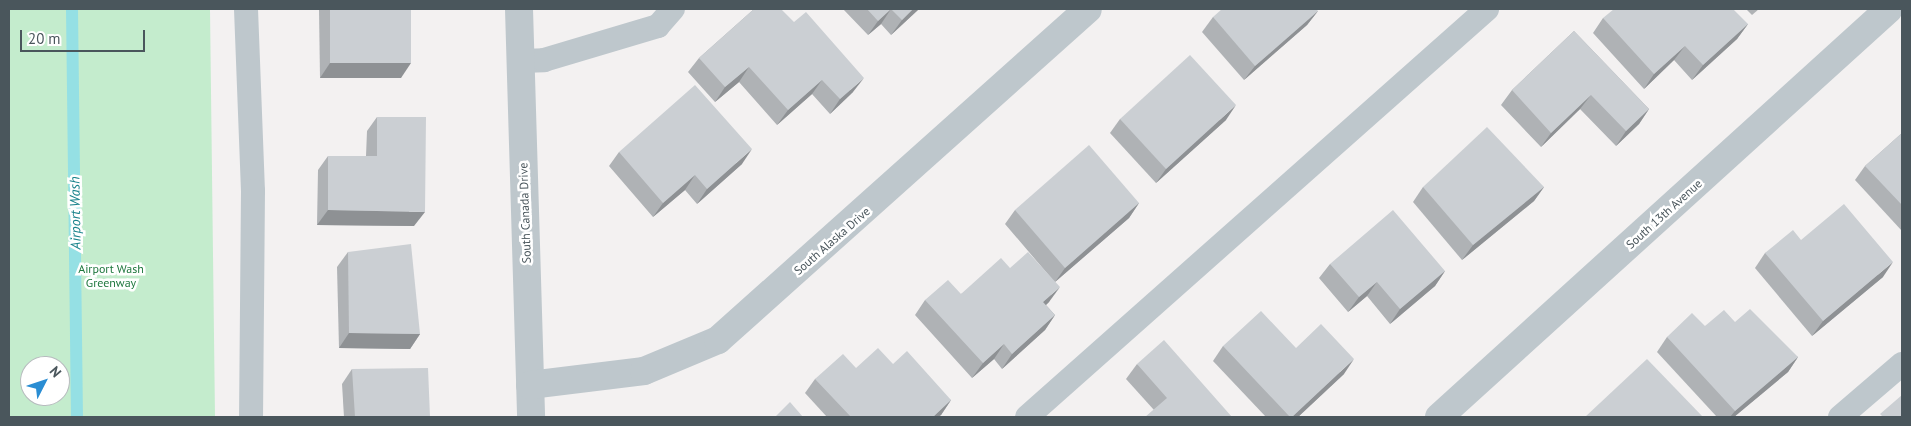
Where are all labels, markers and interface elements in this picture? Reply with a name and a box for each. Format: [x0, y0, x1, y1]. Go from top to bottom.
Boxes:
scale bar [22, 20, 148, 52]
text: 20 m [28, 29, 61, 48]
street label: South Canada Drive [516, 162, 534, 264]
water label: Airport Wash [66, 176, 84, 250]
street label: South 13th Avenue [1623, 176, 1705, 252]
street label: South Alaska Drive [791, 204, 873, 278]
park label: Airport Wash Greenway [78, 262, 144, 290]
north arrow [20, 356, 70, 406]
text: N [46, 362, 65, 381]

